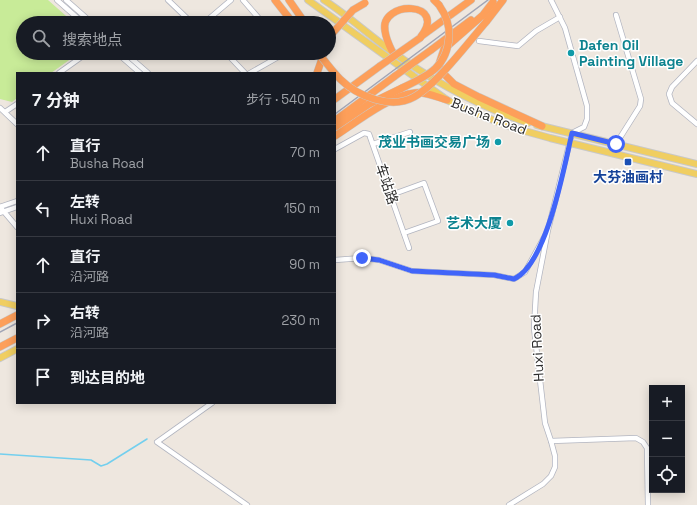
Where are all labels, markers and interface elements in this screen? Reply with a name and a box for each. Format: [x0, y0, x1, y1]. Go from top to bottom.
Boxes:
search box [16, 16, 336, 60]
icon: search [30, 27, 52, 49]
text: 搜索地点 [62, 30, 122, 49]
place label: Dafen Oil Painting Village [579, 36, 683, 70]
marker: Dafen Oil Painting Village [566, 48, 576, 58]
text: 7 分钟 [32, 89, 80, 111]
text: 步行 · 540 m [246, 91, 320, 108]
street label: Busha Road [449, 93, 529, 139]
place label: 茂业书画交易广场 [378, 133, 490, 151]
route start [607, 135, 625, 153]
text: 直行 [70, 136, 100, 155]
marker: 茂业书画交易广场 [493, 137, 503, 147]
icon: ahead [32, 142, 54, 164]
text: 70 m [290, 144, 320, 161]
text: Busha Road [70, 155, 144, 172]
marker: 大芬油画村 [623, 157, 633, 167]
street label: 车站路 [372, 161, 402, 207]
place label: 大芬油画村 [593, 168, 663, 186]
text: 左转 [70, 192, 100, 211]
icon: left [32, 198, 54, 220]
text: 150 m [284, 200, 320, 217]
text: Huxi Road [70, 211, 133, 228]
place label: 艺术大厦 [446, 214, 502, 232]
marker: 艺术大厦 [505, 218, 515, 228]
text: 直行 [70, 247, 100, 266]
route end [353, 249, 371, 267]
icon: ahead [32, 254, 54, 276]
text: 90 m [289, 256, 320, 273]
text: 沿河路 [70, 268, 109, 285]
text: 右转 [70, 303, 100, 322]
icon: right [32, 310, 54, 332]
text: 230 m [282, 312, 320, 329]
street label: Huxi Road [526, 314, 548, 382]
text: 沿河路 [70, 324, 109, 341]
icon: arrive [32, 366, 54, 388]
text: 到达目的地 [70, 368, 145, 387]
map controls [649, 385, 685, 493]
button: + [649, 385, 685, 421]
button: − [649, 421, 685, 457]
button: locate [649, 457, 685, 493]

